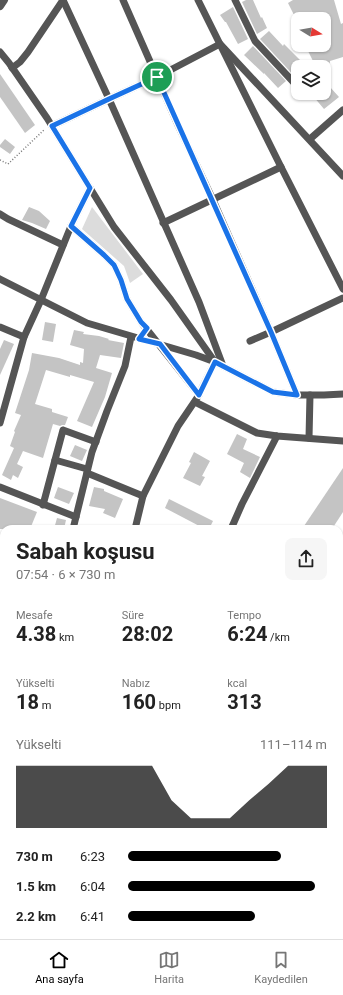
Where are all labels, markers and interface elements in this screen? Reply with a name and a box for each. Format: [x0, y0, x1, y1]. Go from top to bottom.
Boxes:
north arrow [291, 12, 331, 52]
map controls [291, 12, 331, 100]
pin [140, 60, 174, 94]
button: layers [291, 60, 331, 100]
icon: arrive [146, 66, 168, 88]
button: share [285, 538, 327, 580]
text: Sabah koşusu [16, 539, 155, 564]
text: 07:54 · 6 × 730 m [16, 567, 115, 582]
text: Mesafe [16, 609, 53, 622]
text: Süre [122, 609, 144, 622]
text: Tempo [227, 609, 261, 622]
text: 4.38 [16, 622, 56, 646]
text: 28:02 [122, 622, 173, 646]
text: 6:24 [227, 622, 267, 646]
text: km [56, 631, 74, 644]
text: /km [267, 631, 290, 644]
text: Yükselti [16, 677, 55, 690]
text: Nabız [122, 677, 150, 690]
text: kcal [227, 677, 247, 690]
text: 18 [16, 690, 39, 714]
text: 160 [122, 690, 156, 714]
text: 313 [227, 690, 262, 714]
text: m [39, 699, 51, 712]
text: bpm [156, 699, 181, 712]
text: Yükselti [16, 737, 62, 752]
text: 111–114 m [260, 737, 327, 752]
text: 730 m [16, 849, 53, 864]
text: 6:23 [80, 849, 105, 864]
text: 1.5 km [16, 879, 56, 894]
text: 6:04 [80, 879, 105, 894]
text: 2.2 km [16, 909, 56, 924]
text: 6:41 [80, 909, 105, 924]
tab: Ana sayfa [35, 949, 84, 986]
tab: Harita [154, 949, 184, 986]
tab: Kaydedilen [254, 949, 308, 986]

